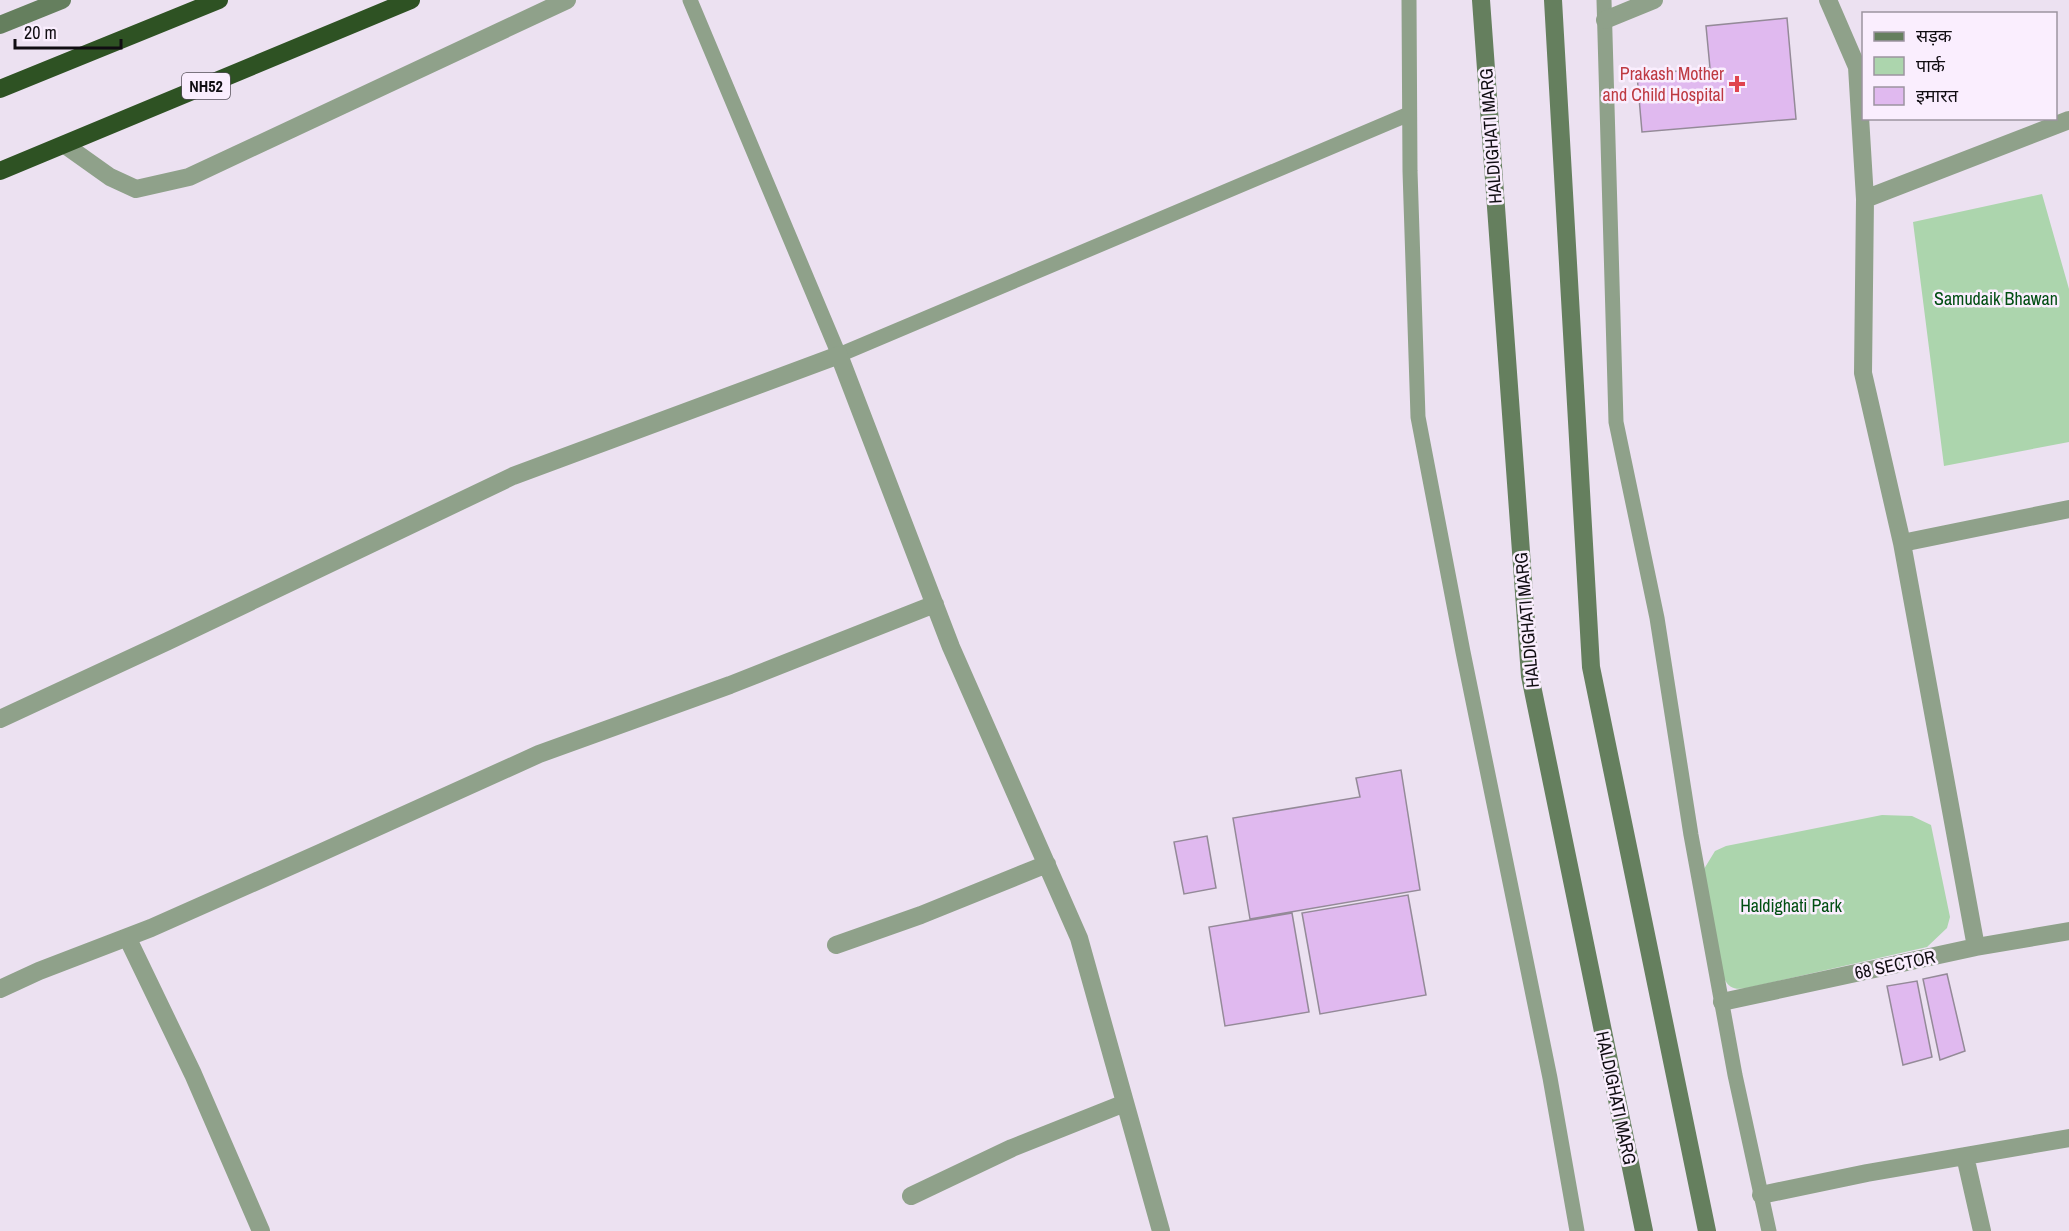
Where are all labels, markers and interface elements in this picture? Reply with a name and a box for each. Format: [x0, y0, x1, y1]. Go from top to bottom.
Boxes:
scale bar [15, 12, 122, 50]
legend [1862, 12, 2057, 120]
text: 20 m [24, 20, 57, 45]
text: सड़क [1916, 23, 1953, 48]
text: पार्क [1916, 53, 1946, 78]
place label: Prakash Mother and Child Hospital [1603, 61, 1724, 107]
street label: HALDIGHATI MARG [1473, 67, 1508, 205]
road number: NH52 [182, 73, 230, 99]
marker: Prakash Mother and Child Hospital [1728, 75, 1746, 93]
text: इमारत [1916, 83, 1959, 108]
park label: Samudaik Bhawan [1934, 286, 2058, 311]
street label: HALDIGHATI MARG [1508, 551, 1545, 689]
park label: Haldighati Park [1740, 893, 1842, 918]
street label: 68 SECTOR [1852, 944, 1938, 985]
street label: HALDIGHATI MARG [1590, 1029, 1643, 1167]

